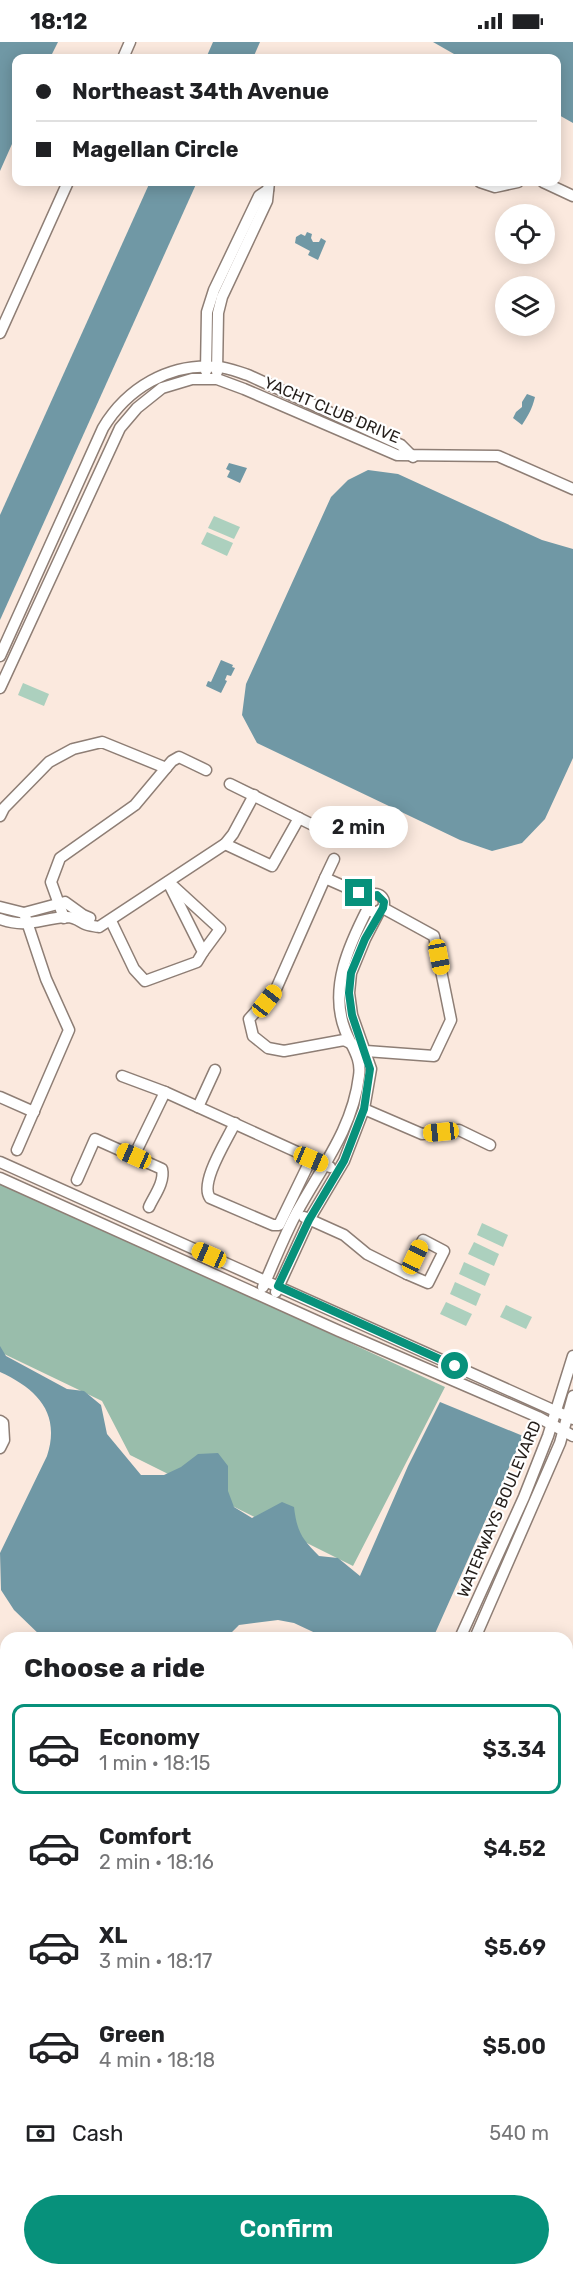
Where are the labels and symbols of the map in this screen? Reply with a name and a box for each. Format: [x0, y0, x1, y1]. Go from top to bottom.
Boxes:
street label: YACHT CLUB DRIVE [261, 373, 403, 447]
callout: 2 min [310, 806, 409, 848]
route end [345, 879, 372, 906]
car [427, 938, 451, 976]
car [249, 981, 285, 1021]
car [422, 1121, 460, 1143]
car [114, 1140, 154, 1172]
car [291, 1144, 331, 1174]
car [399, 1237, 431, 1277]
car [189, 1239, 229, 1271]
route start [441, 1352, 468, 1379]
street label: WATERWAYS BOULEVARD [453, 1418, 545, 1600]

